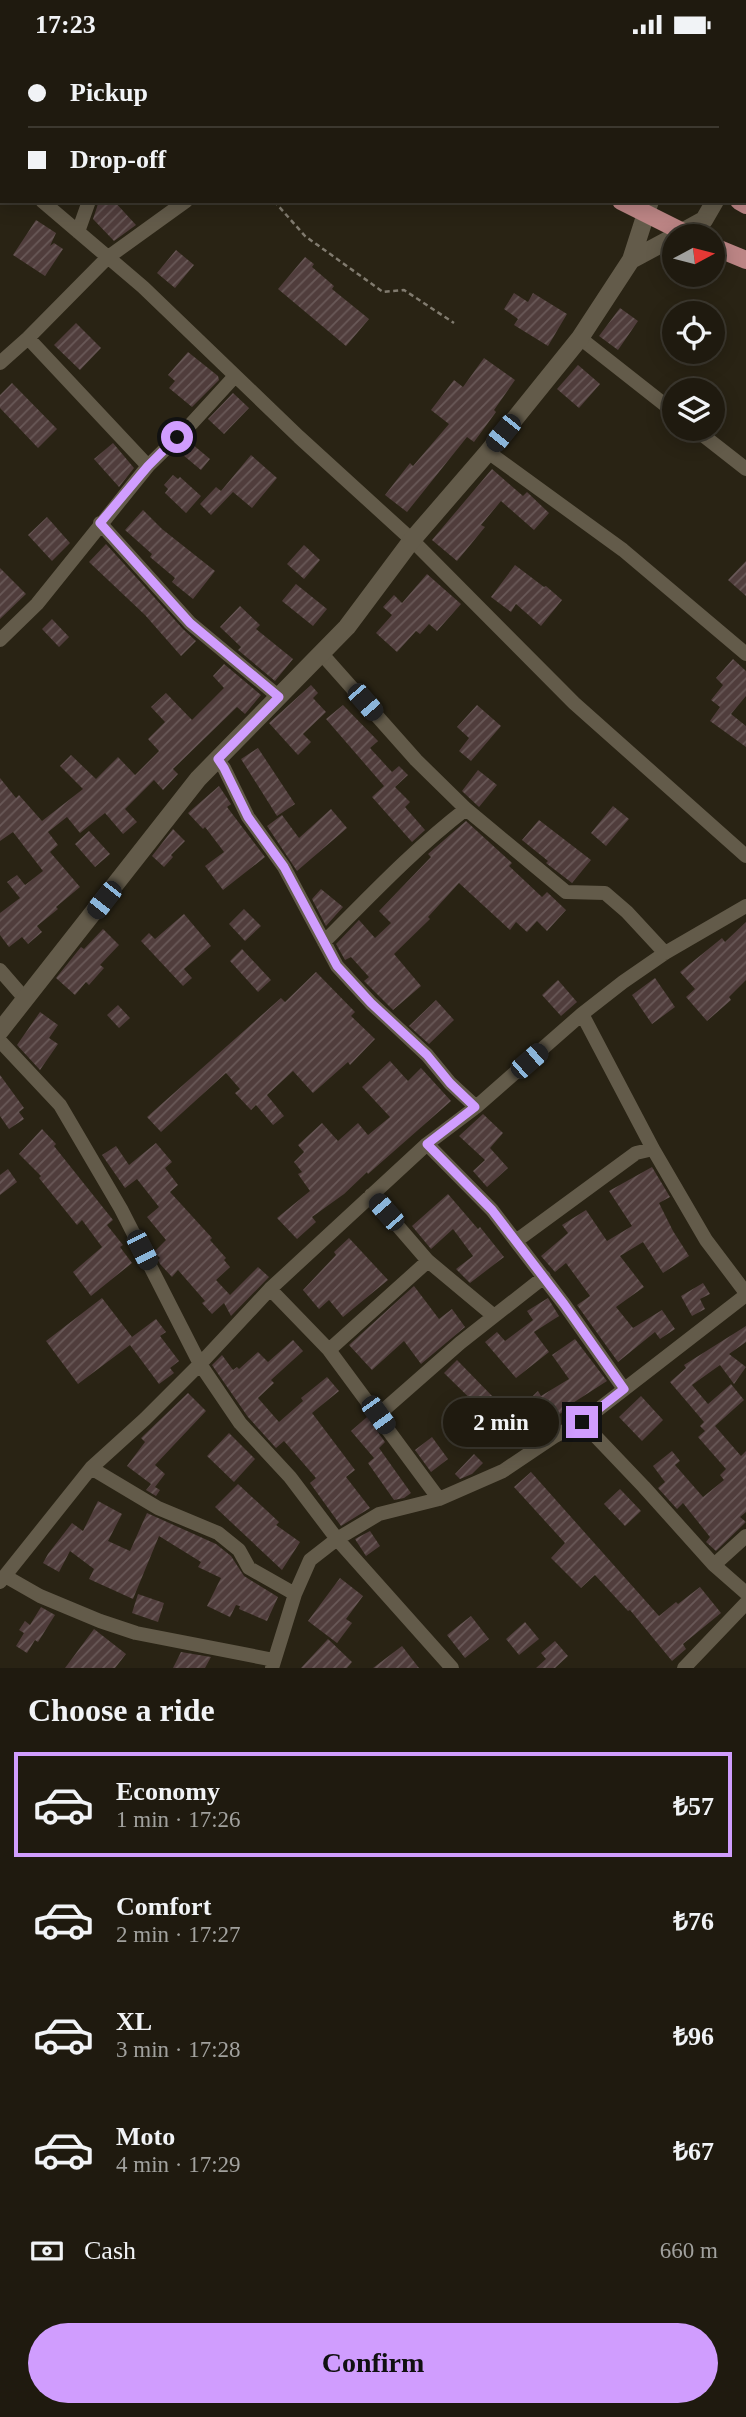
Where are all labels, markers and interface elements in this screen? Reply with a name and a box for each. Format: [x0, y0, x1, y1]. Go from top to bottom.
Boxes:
text: 17:23 [35, 10, 96, 39]
text: Pickup [70, 78, 148, 107]
text: Drop-off [70, 145, 166, 174]
north arrow [662, 224, 724, 287]
map controls [662, 224, 725, 441]
button: locate [662, 301, 725, 364]
button: layers [662, 378, 725, 441]
car [482, 410, 525, 456]
route start [161, 421, 193, 453]
car [344, 679, 387, 725]
car [83, 877, 126, 923]
car [507, 1039, 552, 1083]
car [365, 1189, 408, 1235]
car [124, 1227, 161, 1273]
car [358, 1392, 399, 1438]
callout: 2 min [442, 1397, 558, 1447]
route end [566, 1406, 598, 1438]
text: 2 min [473, 1410, 529, 1435]
text: Choose a ride [28, 1692, 215, 1728]
icon: car [32, 1773, 95, 1836]
text: Economy [116, 1777, 220, 1806]
text: ₺57 [673, 1792, 714, 1821]
text: 1 min · 17:26 [116, 1807, 241, 1832]
icon: car [32, 1888, 95, 1951]
text: Comfort [116, 1892, 211, 1921]
text: ₺76 [673, 1907, 714, 1936]
text: 2 min · 17:27 [116, 1922, 241, 1947]
icon: car [32, 2003, 95, 2066]
text: XL [116, 2007, 152, 2036]
text: ₺96 [673, 2022, 714, 2051]
text: 3 min · 17:28 [116, 2037, 241, 2062]
icon: car [32, 2118, 95, 2181]
text: Moto [116, 2122, 175, 2151]
text: ₺67 [673, 2137, 714, 2166]
text: 4 min · 17:29 [116, 2152, 241, 2177]
icon: cash [28, 2232, 66, 2270]
text: Cash [84, 2236, 136, 2265]
text: 660 m [660, 2238, 718, 2263]
button: Confirm [28, 2323, 718, 2403]

